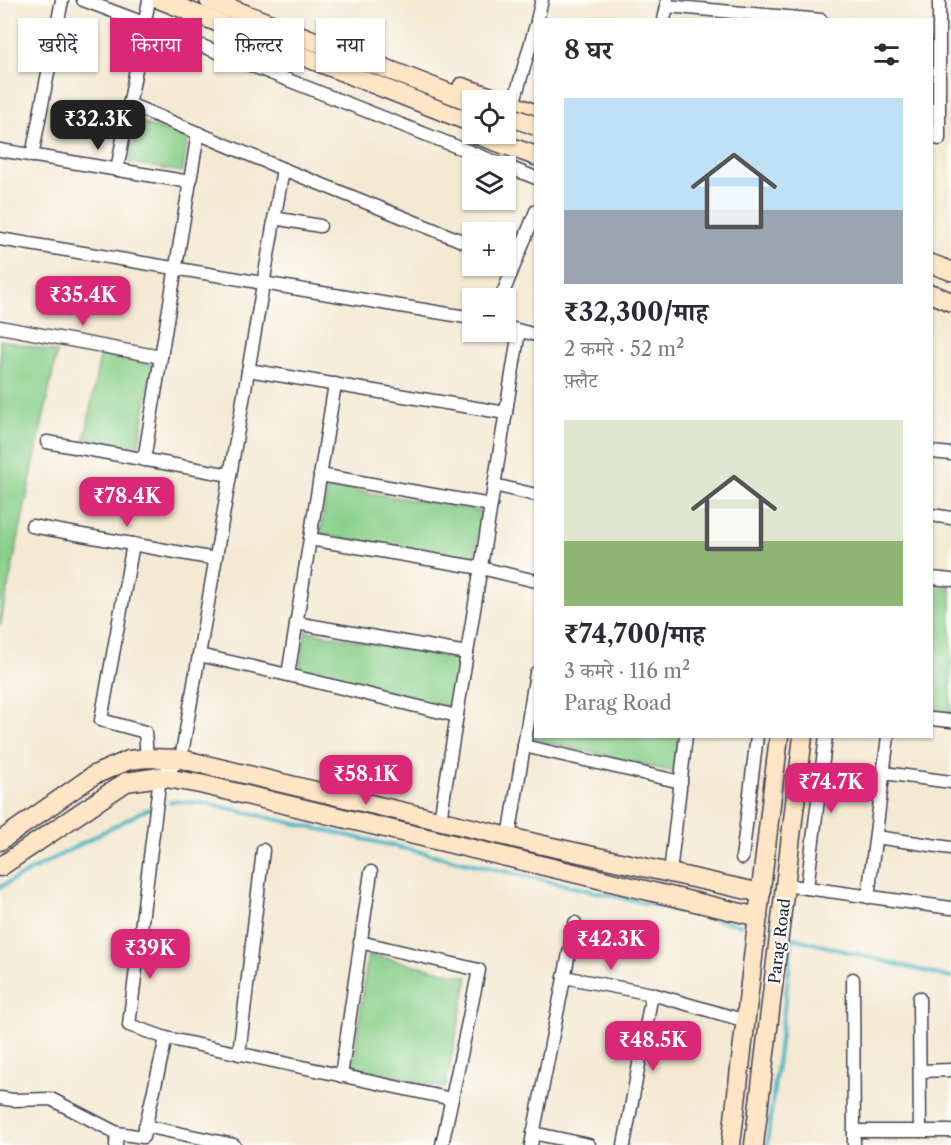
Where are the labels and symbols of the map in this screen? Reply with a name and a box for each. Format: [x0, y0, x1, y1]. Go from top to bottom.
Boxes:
pin: ₹32.3K [49, 100, 147, 151]
pin: ₹35.4K [34, 276, 132, 327]
pin: ₹78.4K [78, 477, 176, 528]
pin: ₹58.1K [317, 755, 415, 806]
pin: ₹74.7K [782, 763, 880, 814]
street label: Parag Road [764, 897, 794, 985]
pin: ₹42.3K [562, 920, 660, 971]
pin: ₹39K [114, 929, 186, 980]
pin: ₹48.5K [604, 1021, 702, 1072]

